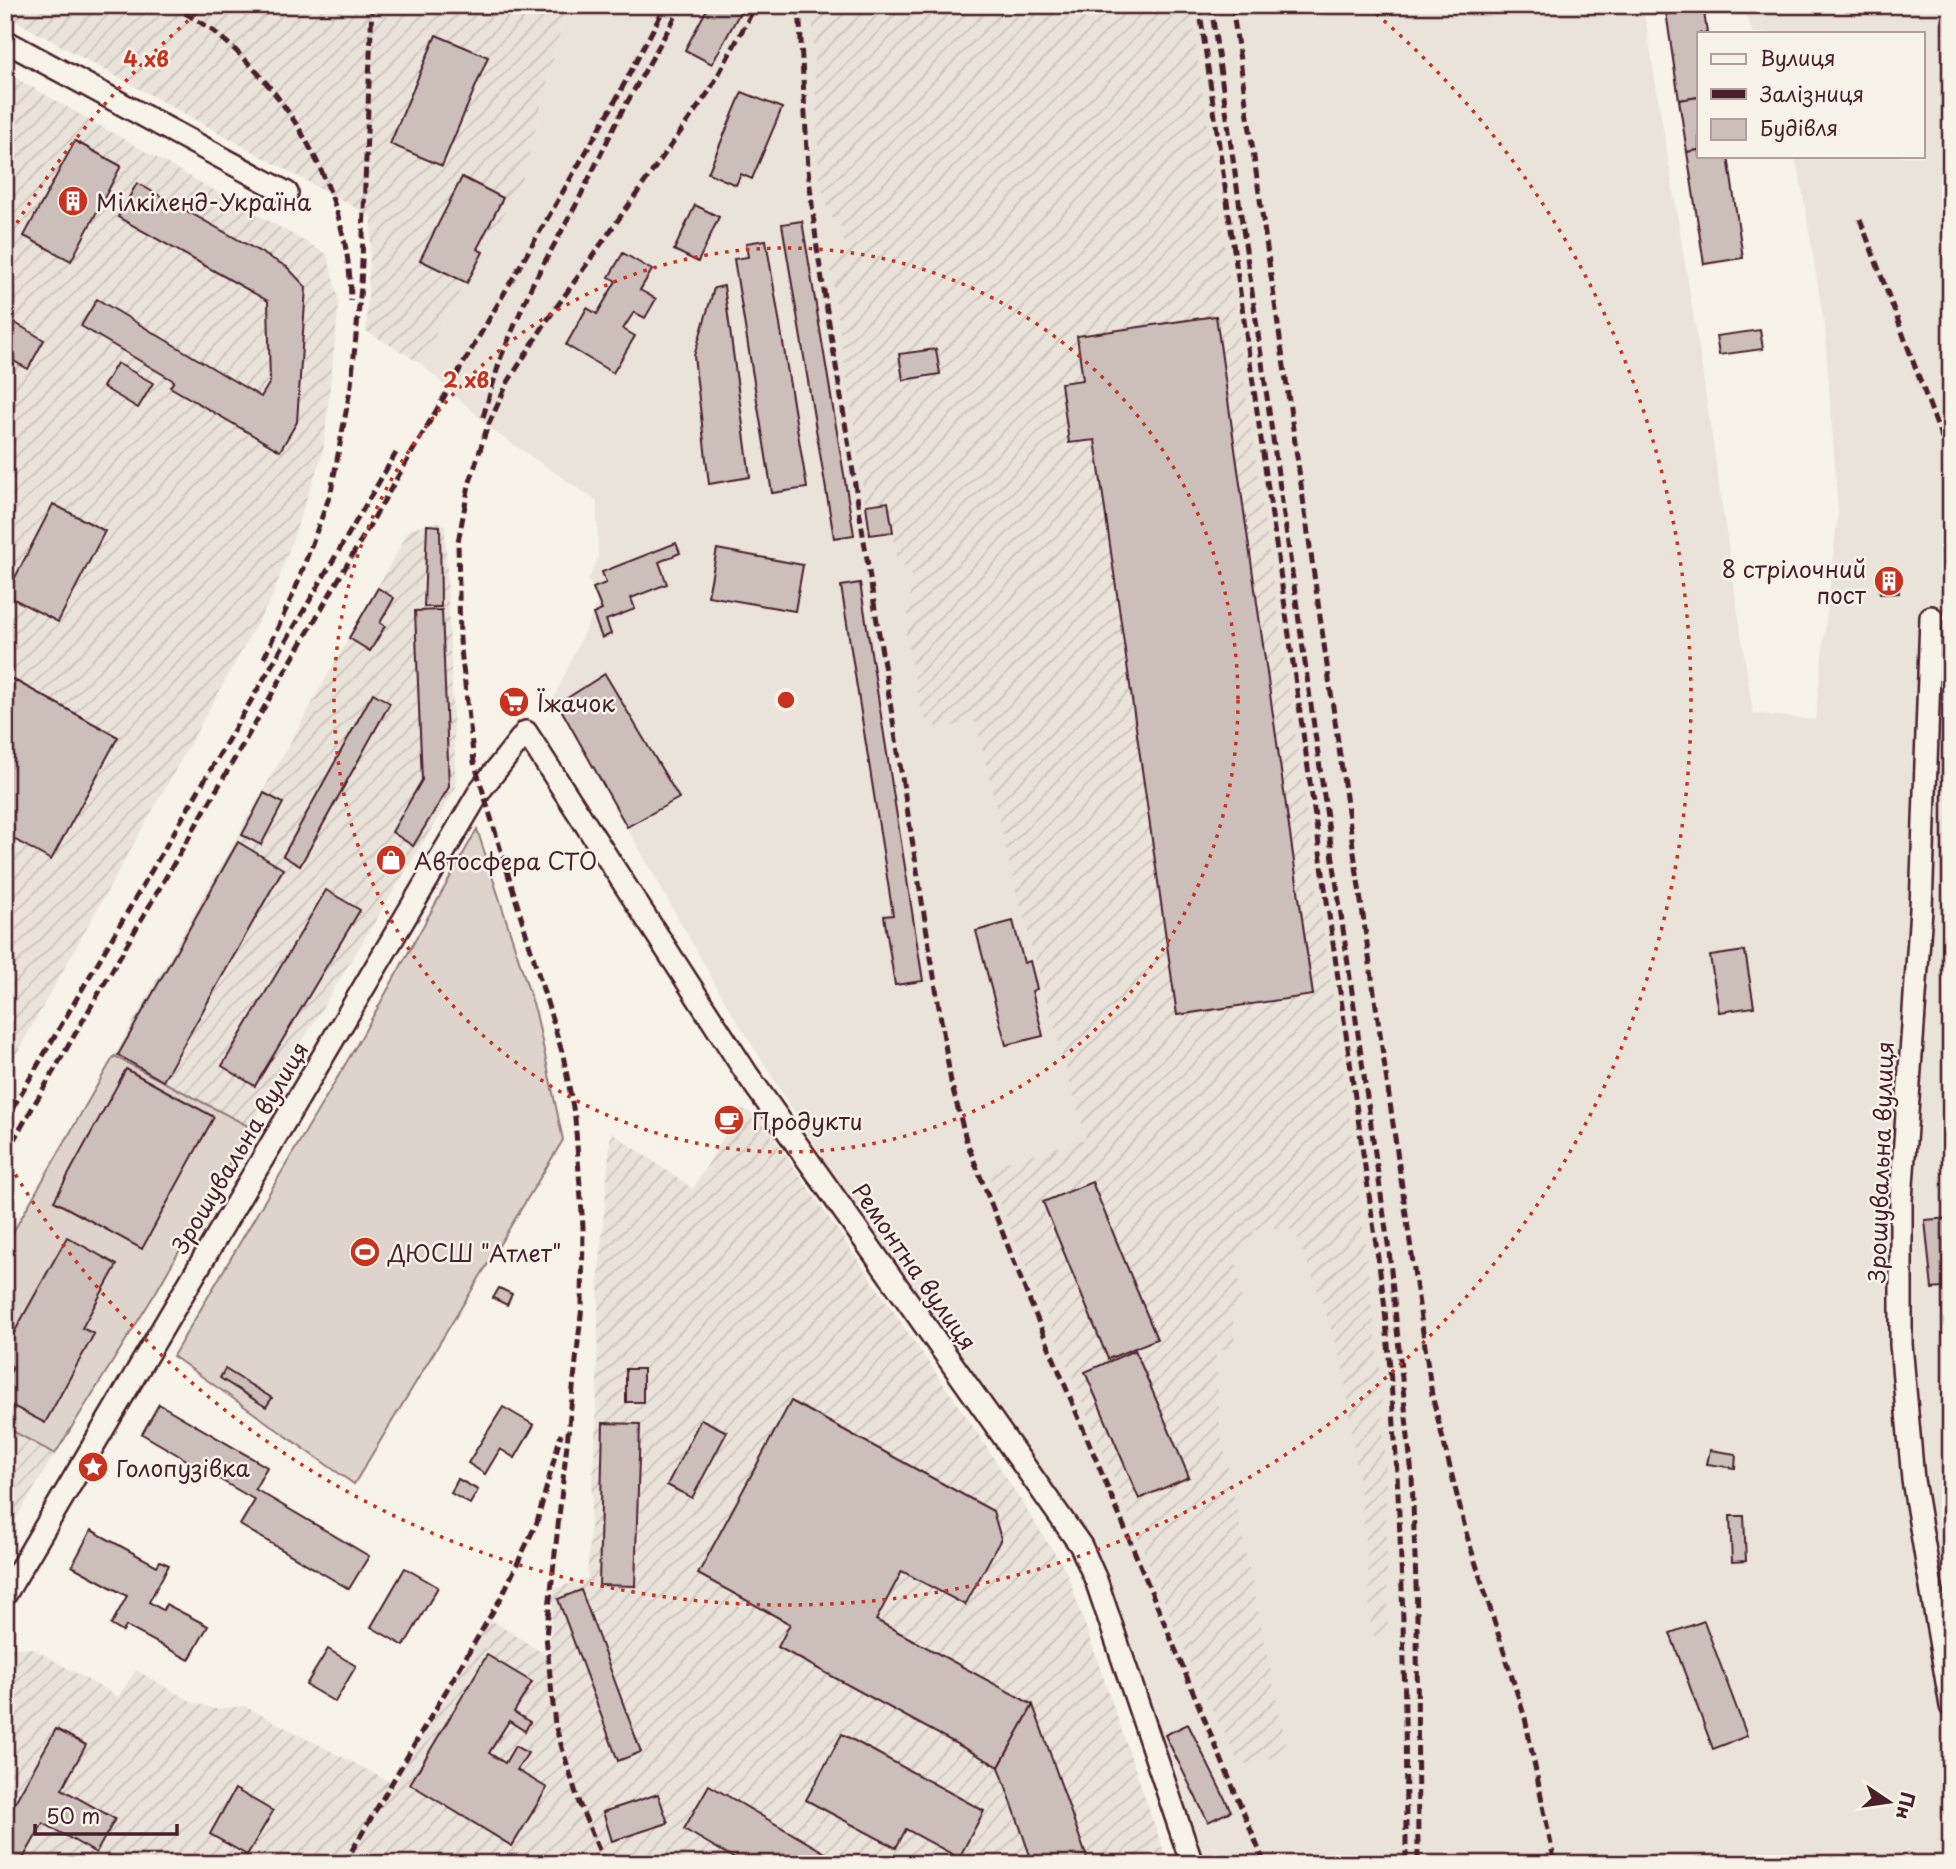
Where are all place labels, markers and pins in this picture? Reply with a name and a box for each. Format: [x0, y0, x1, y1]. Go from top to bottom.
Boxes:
building icon: Мілкіленд-Україна [56, 184, 90, 218]
place label: Мілкіленд-Україна [96, 184, 312, 219]
place label: 8 стрілочний пост [1722, 551, 1867, 612]
building icon: 8 стрілочний пост [1872, 564, 1906, 598]
supermarket icon: Їжачок [497, 685, 531, 719]
place label: Їжачок [537, 685, 615, 720]
centre of rings [774, 688, 798, 712]
shop icon: Автосфера СТО [374, 843, 408, 877]
place label: Автосфера СТО [414, 843, 597, 878]
cafe icon: Продукти [712, 1103, 746, 1137]
place label: Продукти [752, 1103, 862, 1138]
sports icon: ДЮСШ "Атлет" [348, 1235, 382, 1269]
place label: ДЮСШ "Атлет" [387, 1235, 561, 1270]
place icon: Голопузівка [76, 1450, 110, 1484]
place label: Голопузівка [116, 1450, 251, 1485]

